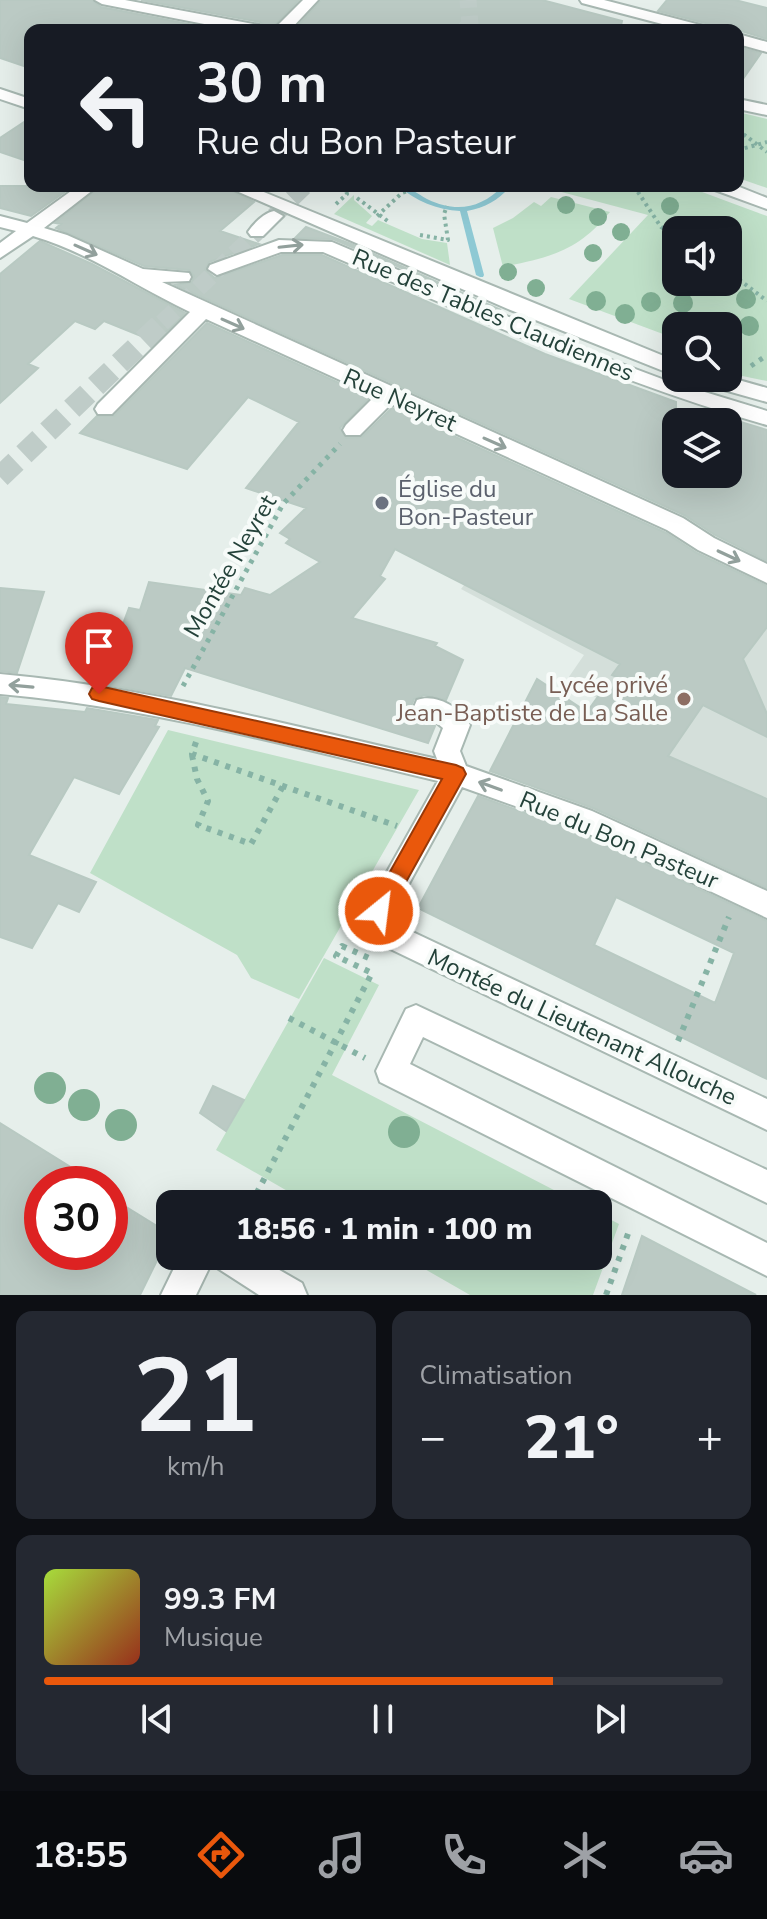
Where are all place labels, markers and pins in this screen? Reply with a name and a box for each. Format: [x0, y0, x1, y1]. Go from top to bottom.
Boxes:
place label: Église du Bon-Pasteur [398, 473, 534, 533]
marker: Église du Bon-Pasteur [373, 494, 391, 512]
pin [65, 612, 133, 694]
place label: Lycée privé Jean-Baptiste de La Salle [395, 669, 668, 729]
marker: Lycée privé Jean-Baptiste de La Salle [675, 690, 693, 708]

